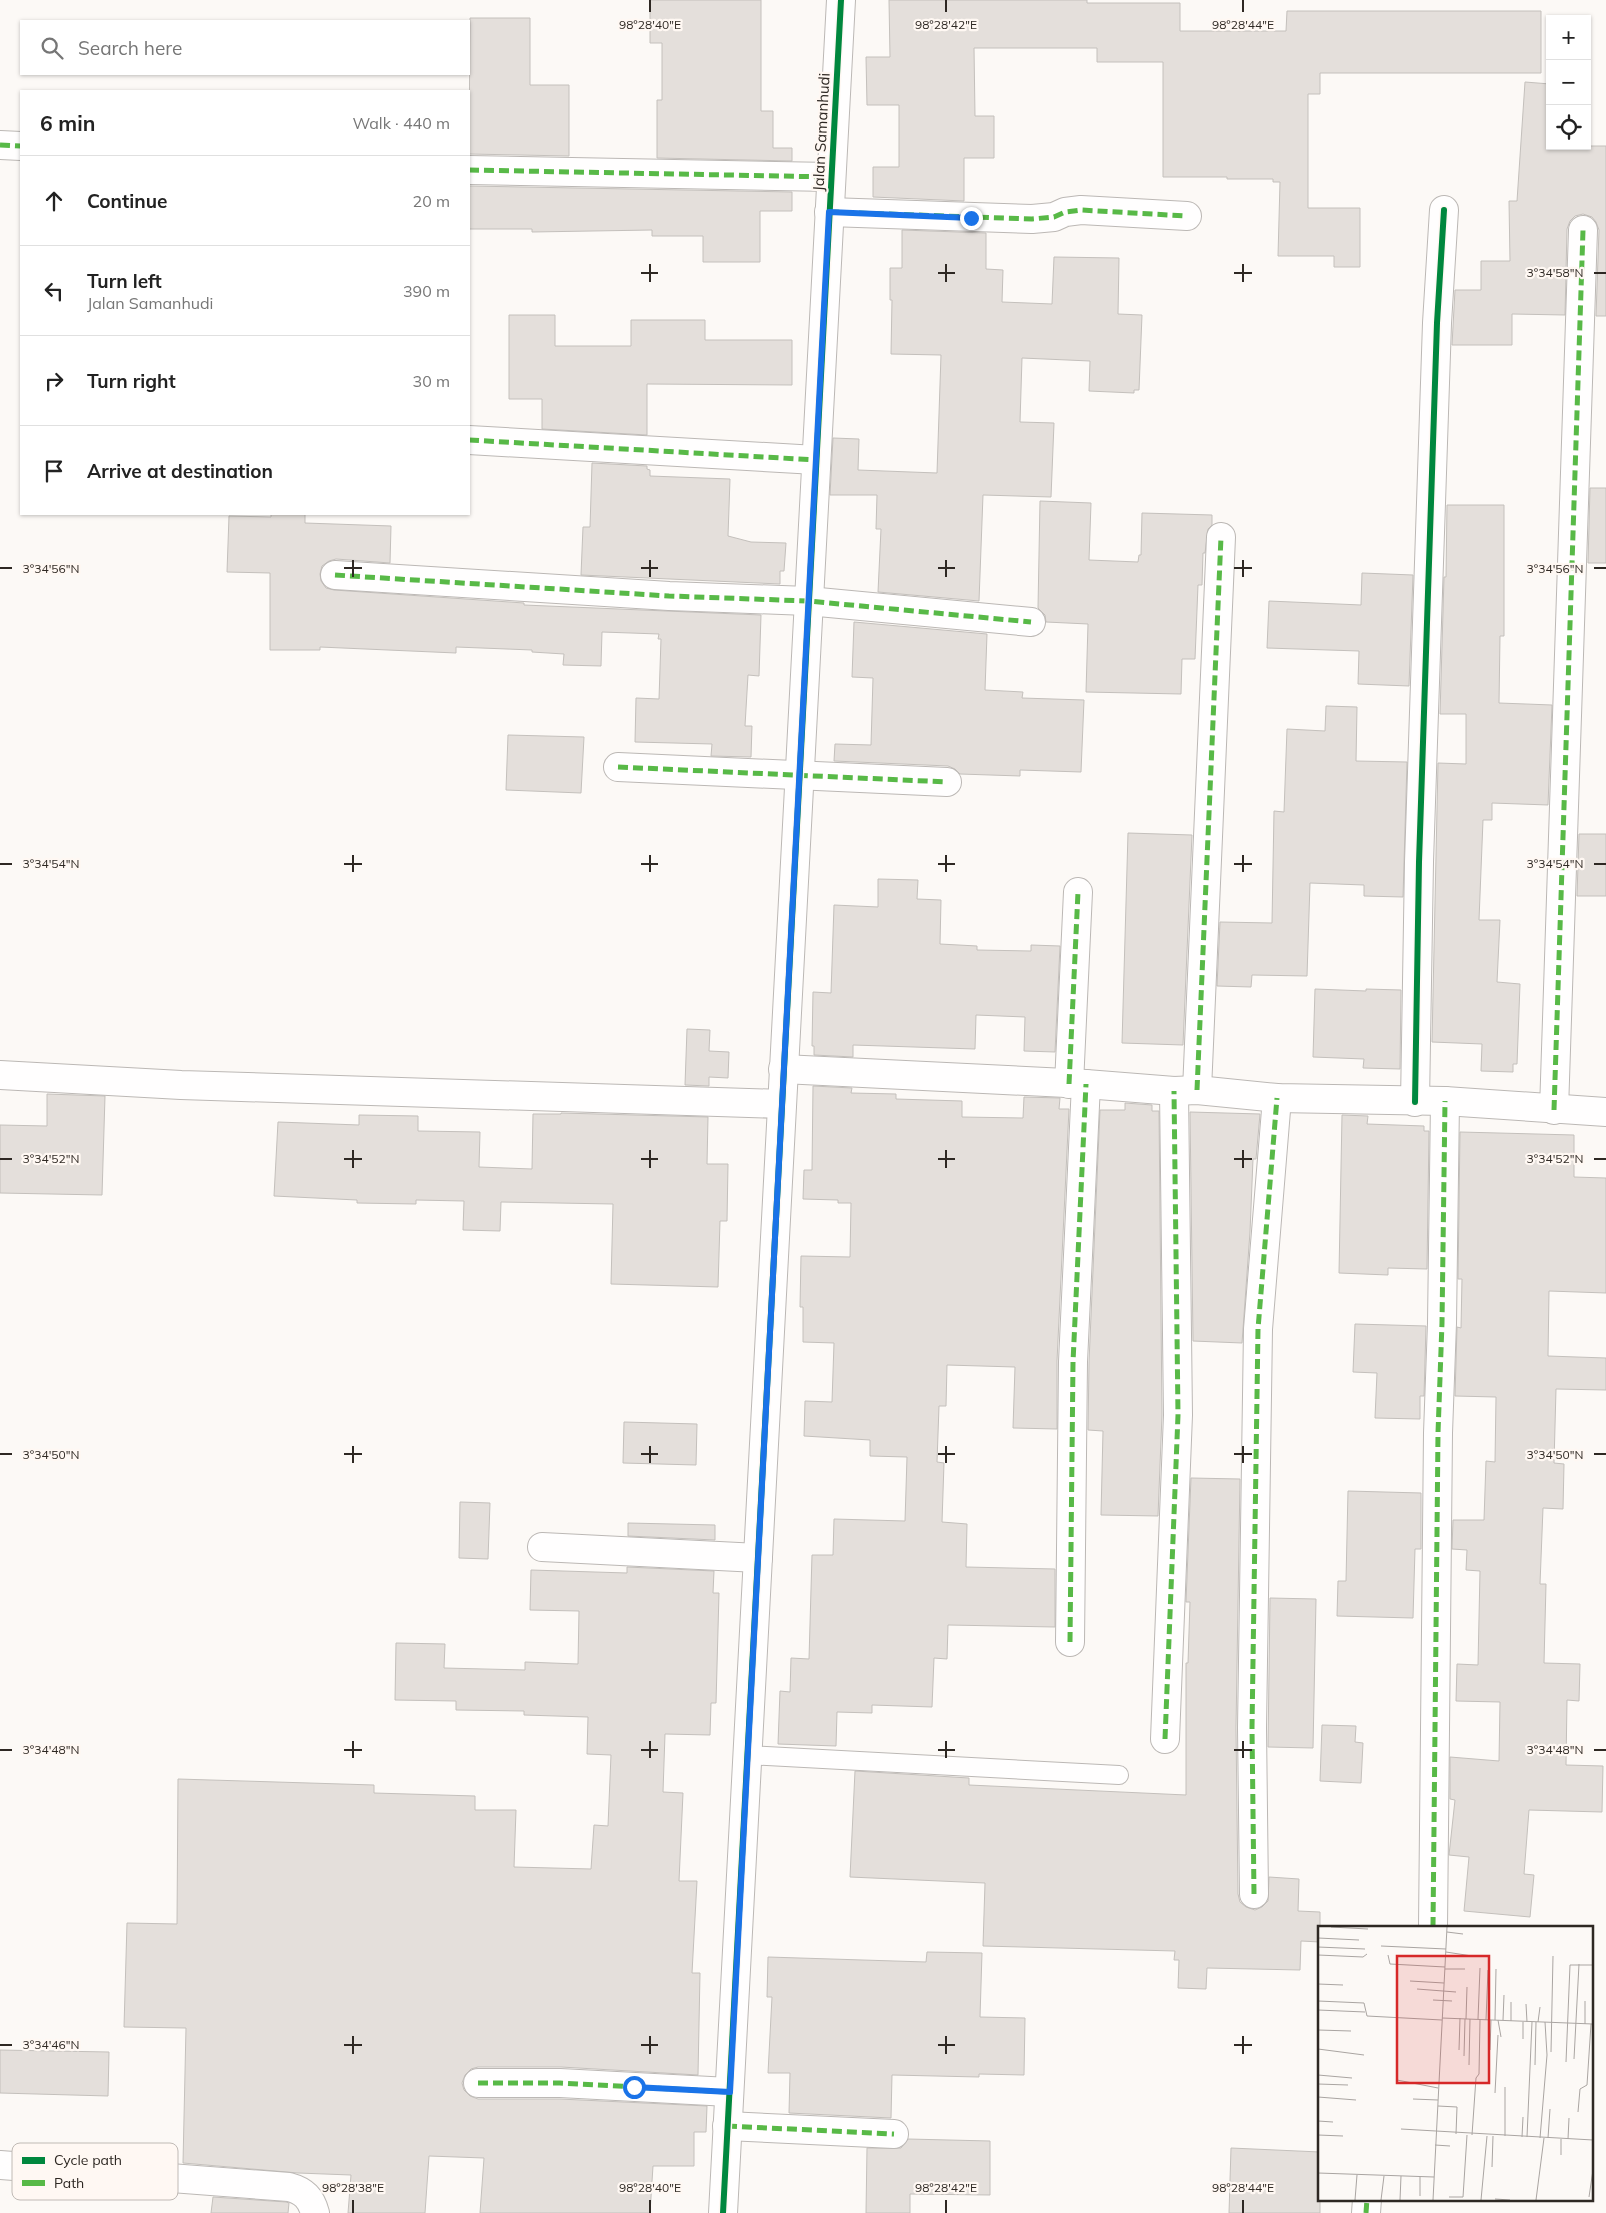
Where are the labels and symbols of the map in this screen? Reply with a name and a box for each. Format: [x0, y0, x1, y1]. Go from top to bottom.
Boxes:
text: 98°28'40"E [619, 17, 681, 32]
text: 98°28'42"E [915, 17, 977, 32]
text: 98°28'44"E [1212, 17, 1274, 32]
street label: Jalan Samanhudi [808, 72, 834, 192]
route end [960, 207, 983, 230]
text: 3°34'58"N [1527, 265, 1583, 280]
text: 3°34'56"N [23, 561, 79, 576]
text: 3°34'56"N [1527, 561, 1583, 576]
text: 3°34'54"N [23, 856, 79, 871]
text: 3°34'54"N [1527, 856, 1583, 871]
text: 3°34'52"N [23, 1151, 79, 1166]
text: 3°34'52"N [1527, 1151, 1583, 1166]
text: 3°34'50"N [23, 1447, 79, 1462]
text: 3°34'50"N [1527, 1447, 1583, 1462]
text: 3°34'48"N [23, 1742, 79, 1757]
text: 3°34'48"N [1527, 1742, 1583, 1757]
inset map [1318, 1926, 1594, 2200]
text: 3°34'46"N [23, 2037, 79, 2052]
route start [623, 2076, 646, 2099]
legend [12, 2143, 178, 2200]
text: Cycle path [54, 2151, 122, 2169]
text: Path [54, 2174, 84, 2192]
text: 98°28'38"E [322, 2180, 384, 2195]
text: 98°28'40"E [619, 2180, 681, 2195]
text: 98°28'42"E [915, 2180, 977, 2195]
text: 98°28'44"E [1212, 2180, 1274, 2195]

